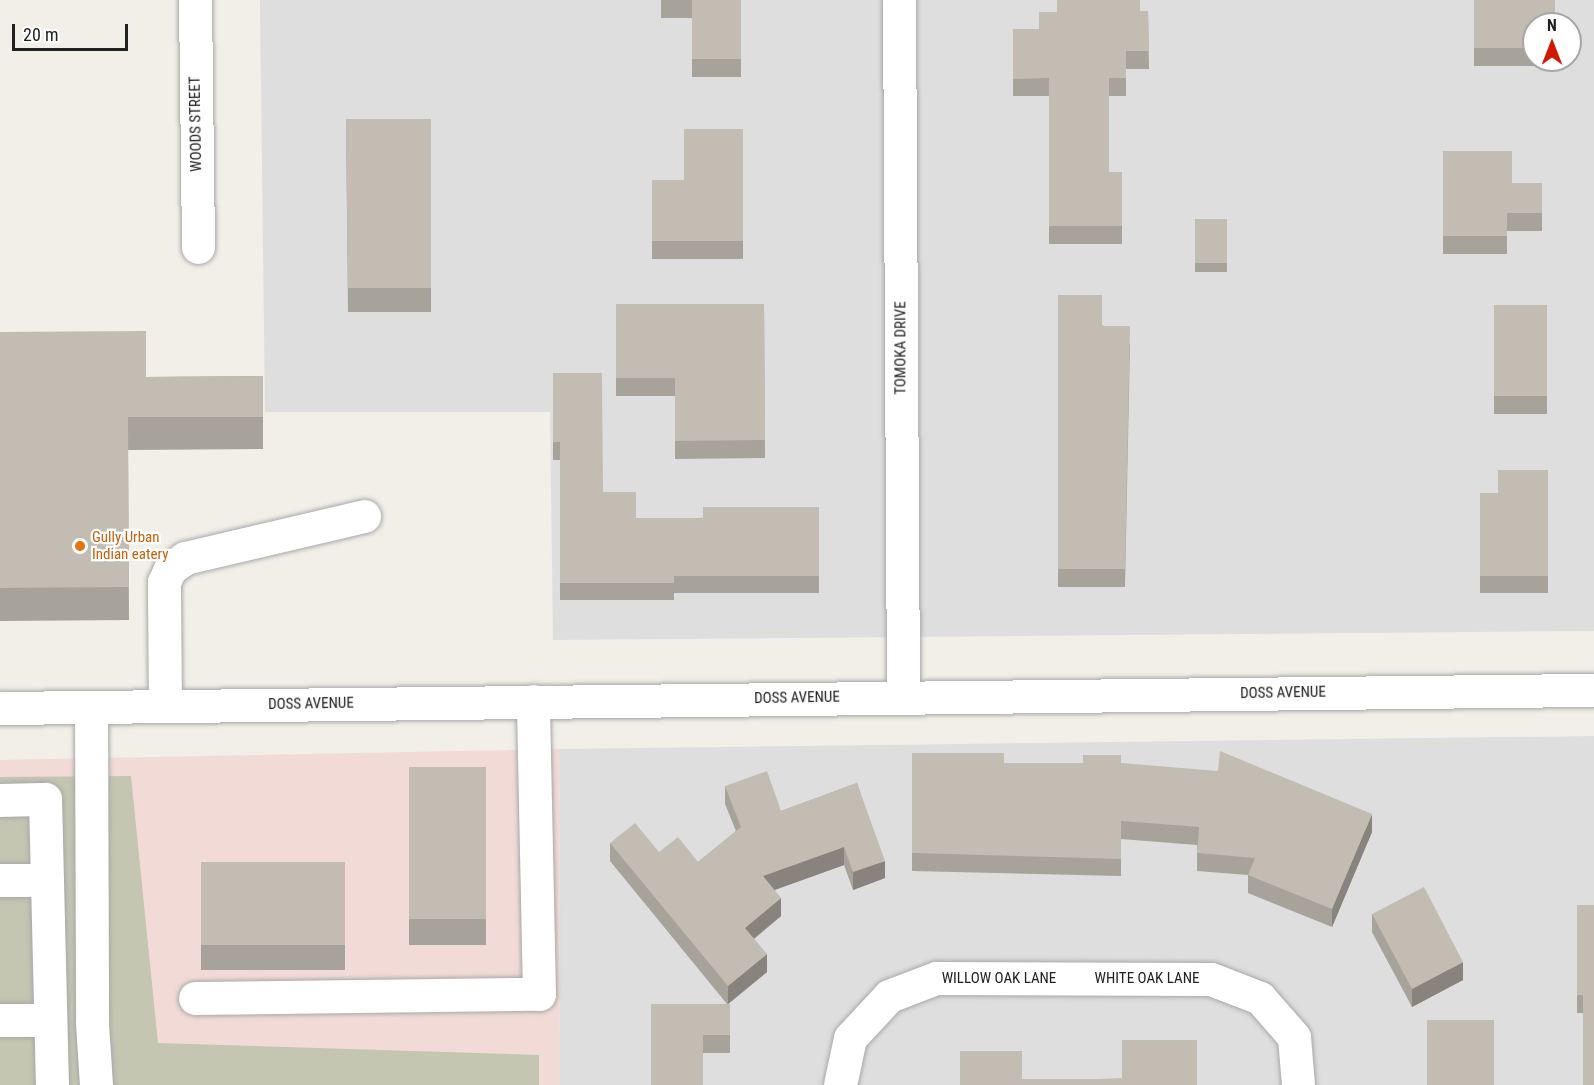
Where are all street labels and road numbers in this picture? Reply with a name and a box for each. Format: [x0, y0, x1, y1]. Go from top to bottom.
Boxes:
street label: WOODS STREET [186, 76, 206, 172]
street label: TOMOKA DRIVE [892, 301, 910, 395]
street label: DOSS AVENUE [1240, 683, 1326, 703]
street label: DOSS AVENUE [754, 688, 840, 708]
street label: DOSS AVENUE [268, 694, 354, 714]
street label: WILLOW OAK LANE [942, 970, 1056, 988]
street label: WHITE OAK LANE [1095, 970, 1199, 988]

